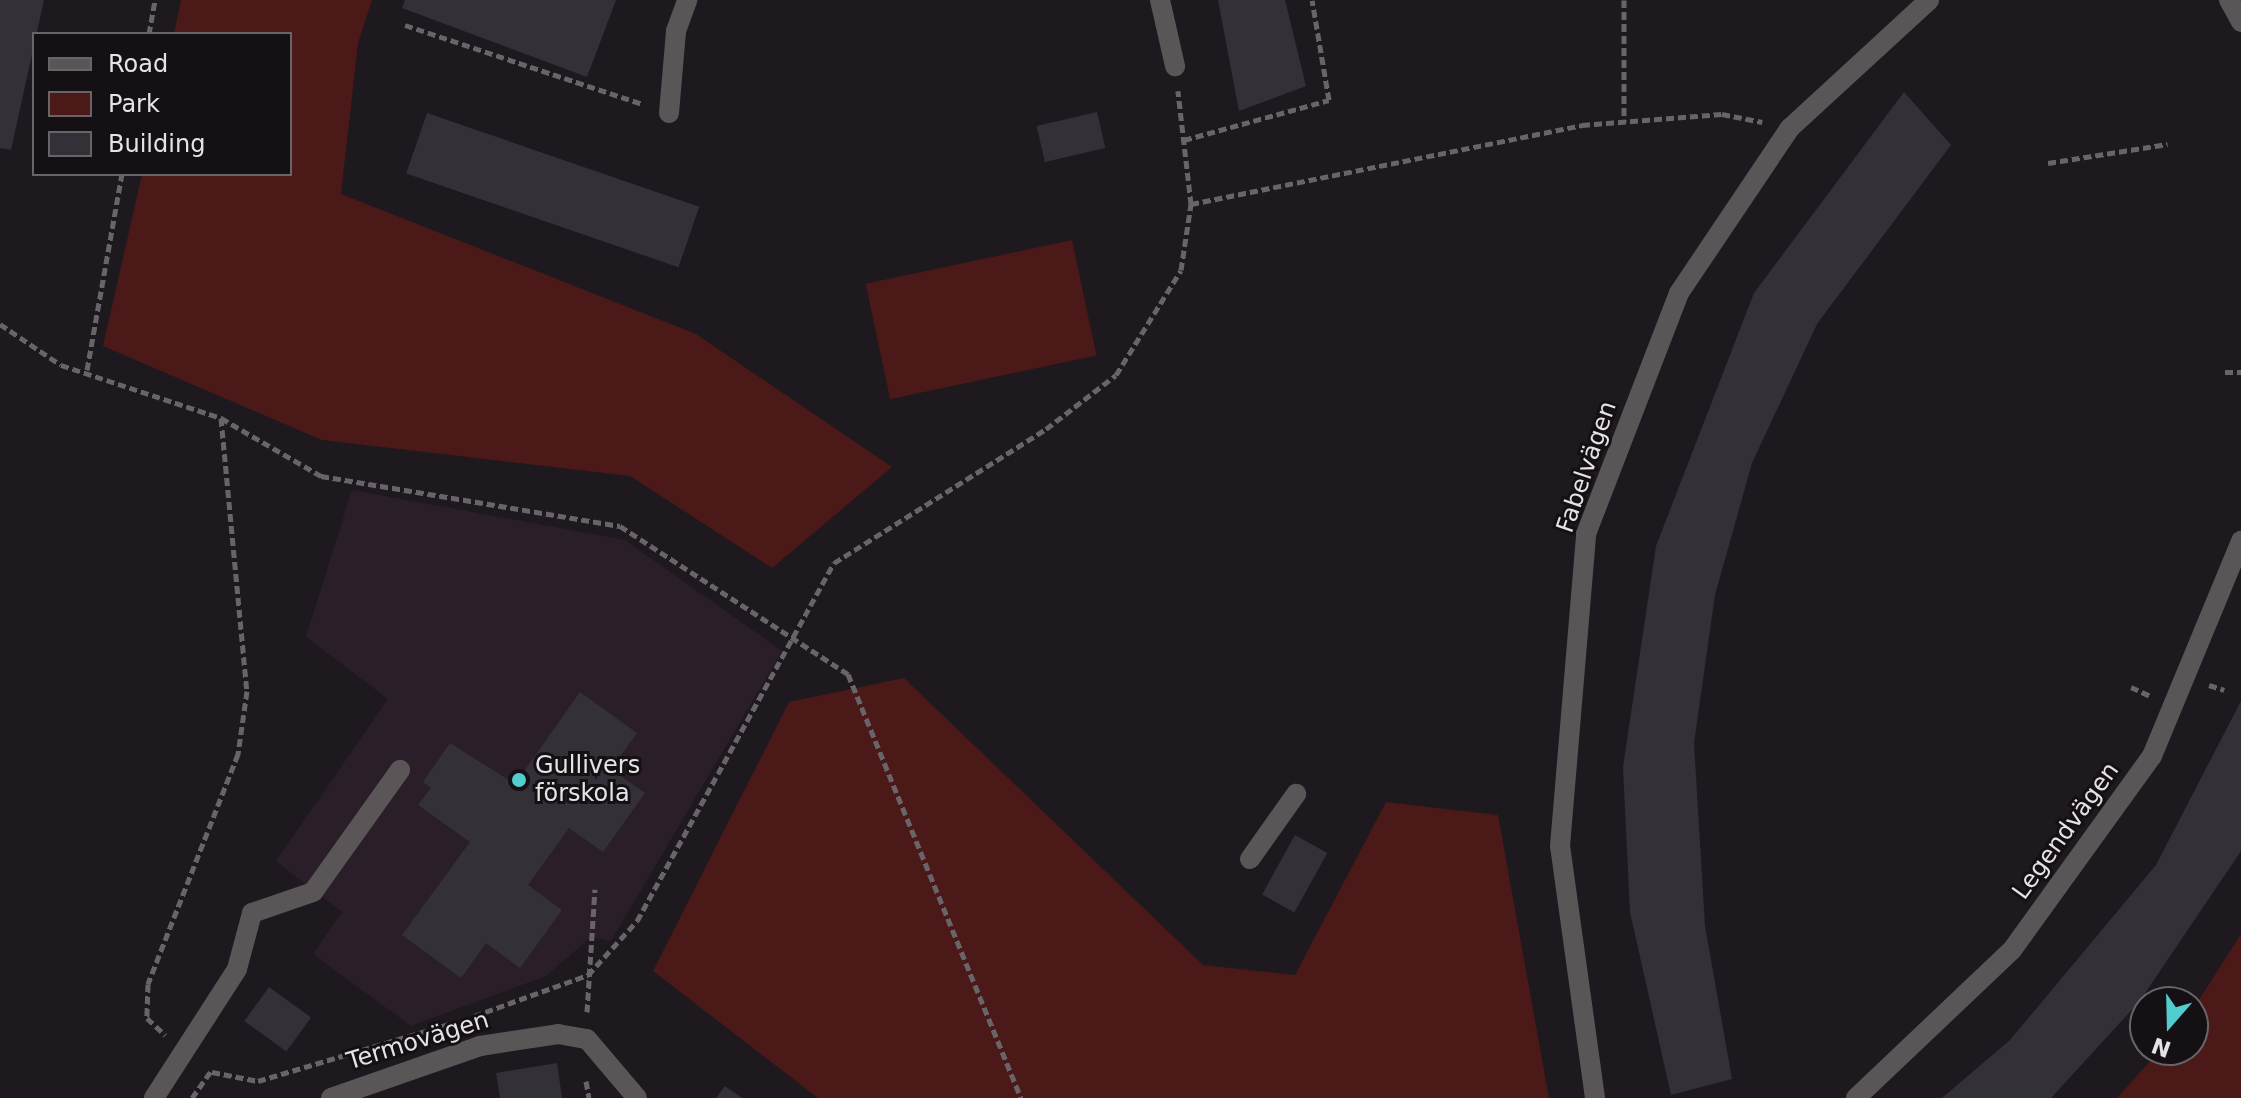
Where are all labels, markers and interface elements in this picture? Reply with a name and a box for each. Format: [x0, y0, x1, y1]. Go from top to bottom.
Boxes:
legend [32, 32, 292, 176]
text: Road [108, 50, 168, 78]
text: Park [108, 90, 160, 118]
text: Building [108, 130, 205, 158]
street label: Fabelvägen [1551, 397, 1623, 537]
place label: Gullivers förskola [535, 752, 640, 808]
street label: Legendvägen [2007, 757, 2125, 905]
marker: Gullivers förskola [510, 771, 528, 789]
north arrow [2129, 986, 2209, 1066]
street label: Termovägen [344, 1006, 492, 1076]
text: N [2148, 1032, 2174, 1062]

